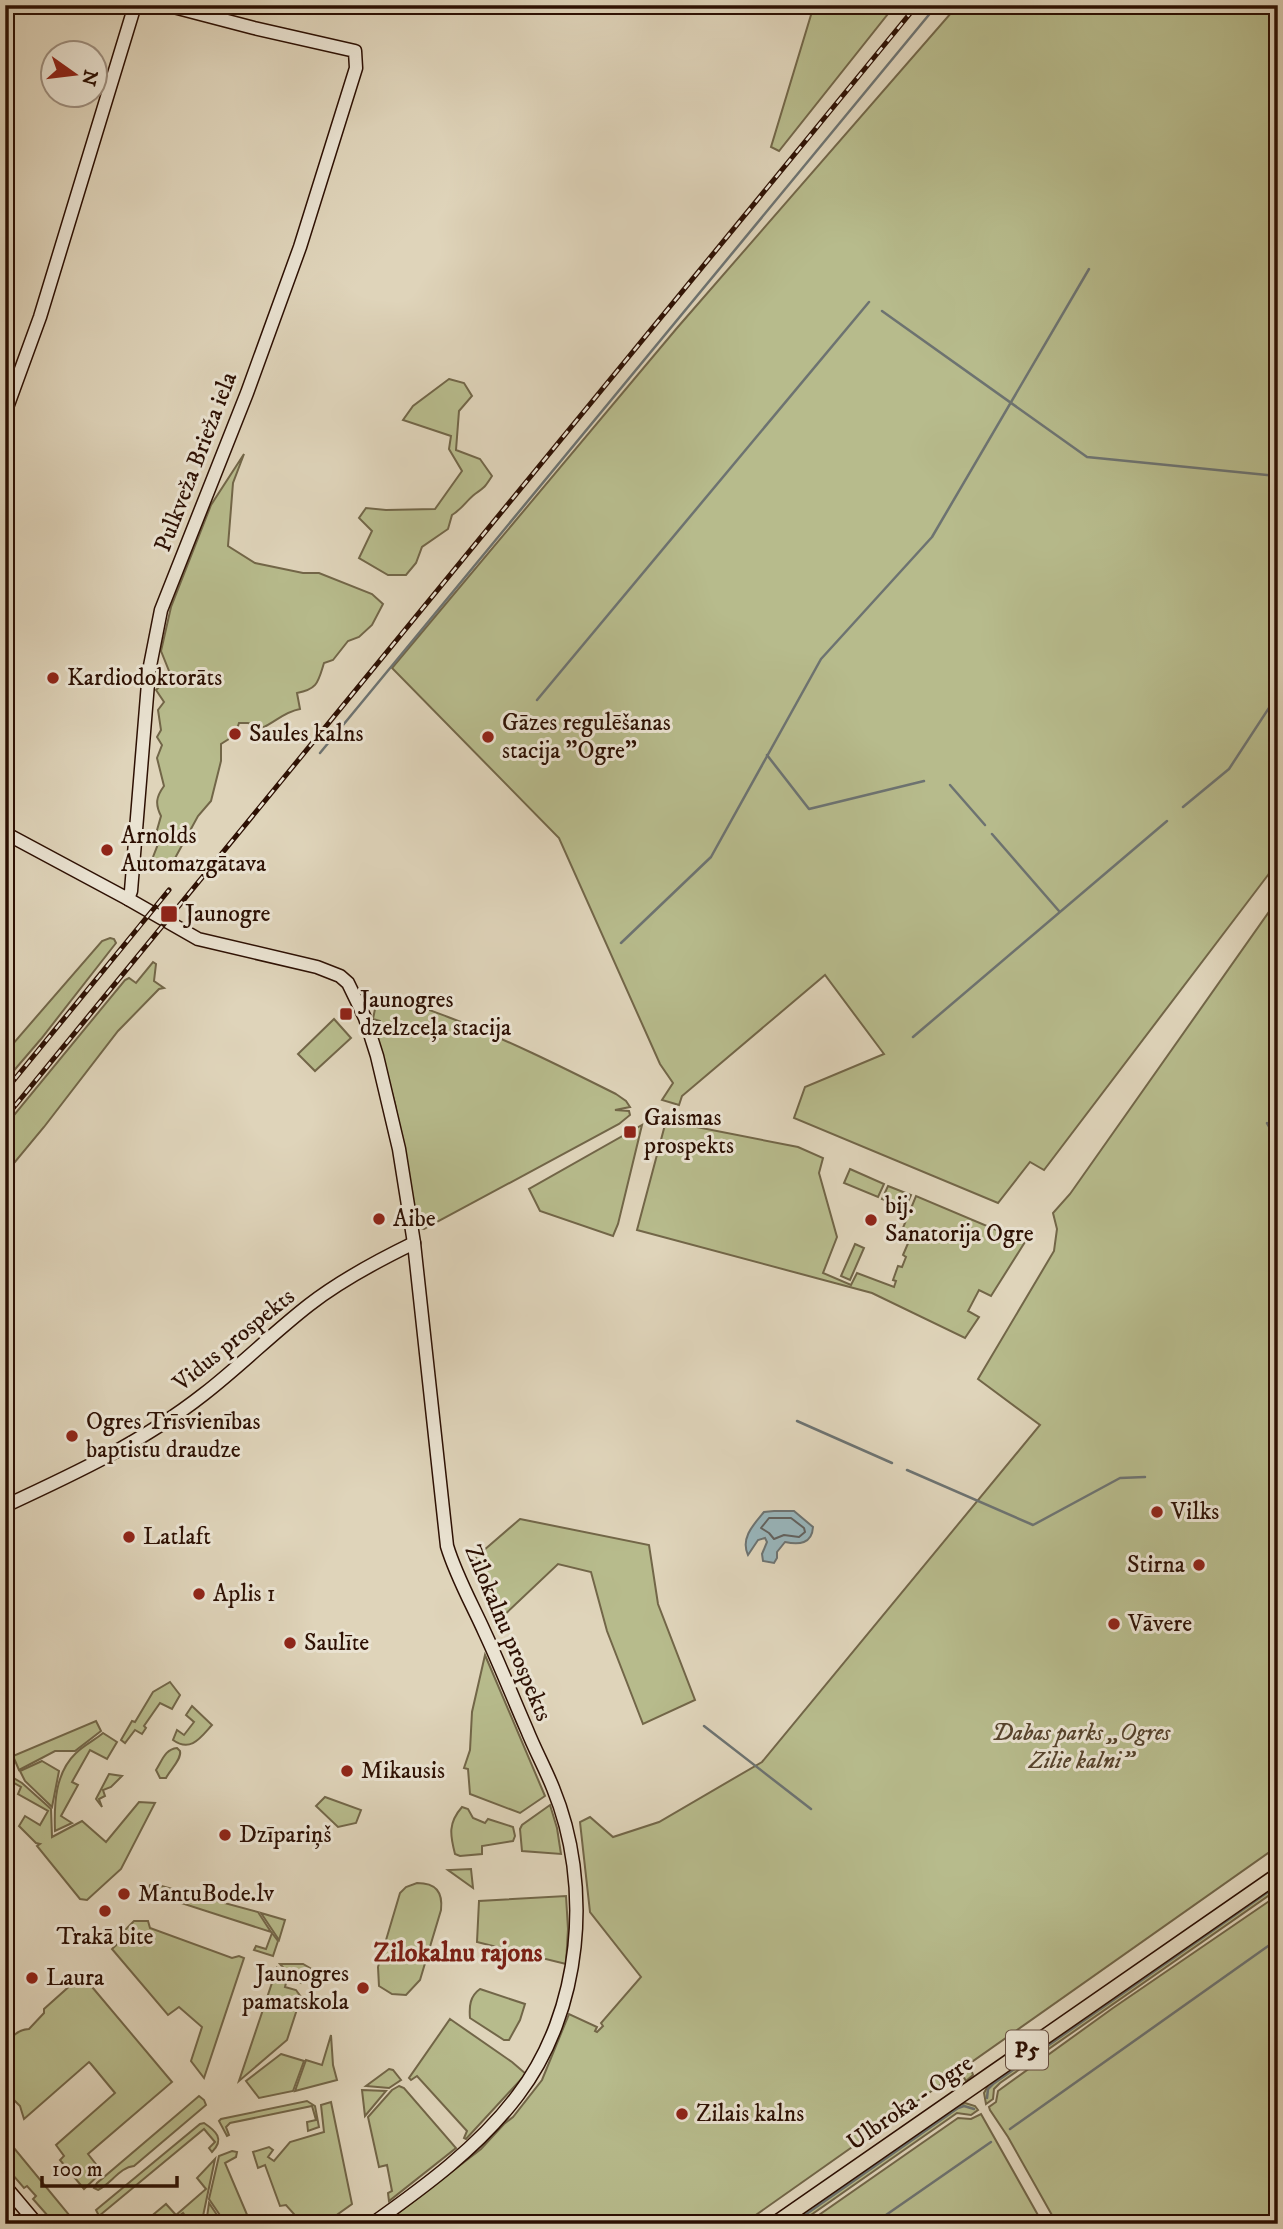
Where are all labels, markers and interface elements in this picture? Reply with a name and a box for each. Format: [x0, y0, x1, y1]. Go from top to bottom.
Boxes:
north arrow [38, 38, 108, 108]
text: N [76, 67, 102, 88]
street label: Pulkveža Brieža iela [148, 367, 244, 556]
place label: Kardiodoktorāts [67, 663, 222, 693]
marker: Kardiodoktorāts [45, 670, 61, 686]
place label: Gāzes regulēšanas stacija "Ogre" [502, 708, 671, 766]
place label: Saules kalns [249, 719, 363, 749]
marker: Saules kalns [227, 726, 243, 742]
marker: Gāzes regulēšanas stacija "Ogre" [480, 729, 496, 745]
place label: Arnolds Automazgātava [121, 821, 267, 879]
marker: Arnolds Automazgātava [99, 842, 115, 858]
place label: Jaunogre [183, 899, 271, 929]
marker: Jaunogre [159, 904, 179, 924]
place label: Jaunogres dzelzceļa stacija [358, 985, 512, 1043]
marker: Jaunogres dzelzceļa stacija [338, 1006, 354, 1022]
place label: Gaismas prospekts [643, 1103, 734, 1161]
marker: Gaismas prospekts [622, 1124, 638, 1140]
place label: bij. Sanatorija Ogre [885, 1191, 1034, 1249]
place label: Aibe [393, 1204, 436, 1234]
marker: Aibe [371, 1211, 387, 1227]
marker: bij. Sanatorija Ogre [863, 1212, 879, 1228]
street label: Vidus prospekts [166, 1282, 301, 1399]
place label: Ogres Trīsvienības baptistu draudze [86, 1407, 260, 1465]
marker: Ogres Trīsvienības baptistu draudze [64, 1428, 80, 1444]
place label: Vilks [1170, 1497, 1219, 1527]
marker: Vilks [1149, 1504, 1165, 1520]
place label: Latlaft [143, 1522, 211, 1552]
marker: Latlaft [121, 1529, 137, 1545]
street label: Zilokalnu prospekts [457, 1540, 559, 1726]
place label: Stirna [1127, 1550, 1186, 1580]
marker: Stirna [1191, 1557, 1207, 1573]
place label: Aplis 1 [213, 1579, 276, 1609]
marker: Aplis 1 [191, 1586, 207, 1602]
place label: Vāvere [1127, 1609, 1192, 1639]
marker: Vāvere [1106, 1616, 1122, 1632]
place label: Saulīte [304, 1628, 369, 1658]
marker: Saulīte [282, 1635, 298, 1651]
park label: Dabas parks „Ogres Zilie kalni” [992, 1718, 1171, 1776]
place label: Mikausis [361, 1756, 445, 1786]
marker: Mikausis [339, 1763, 355, 1779]
place label: Dzīpariņš [239, 1820, 331, 1850]
marker: Dzīpariņš [217, 1827, 233, 1843]
place label: MantuBode.lv [138, 1879, 274, 1909]
marker: MantuBode.lv [116, 1886, 132, 1902]
marker: Trakā bite [97, 1903, 113, 1919]
place label: Trakā bite [56, 1922, 154, 1952]
district label: Zilokalnu rajons [374, 1937, 543, 1970]
place label: Jaunogres pamatskola [241, 1959, 350, 2017]
place label: Laura [46, 1963, 105, 1993]
marker: Laura [24, 1970, 40, 1986]
marker: Jaunogres pamatskola [355, 1980, 371, 1996]
road number: P5 [1006, 2030, 1048, 2070]
street label: Ulbroka - Ogre [841, 2048, 979, 2157]
place label: Zilais kalns [696, 2099, 804, 2129]
marker: Zilais kalns [674, 2106, 690, 2122]
scale bar [42, 2145, 177, 2189]
text: 100 m [52, 2157, 103, 2183]

